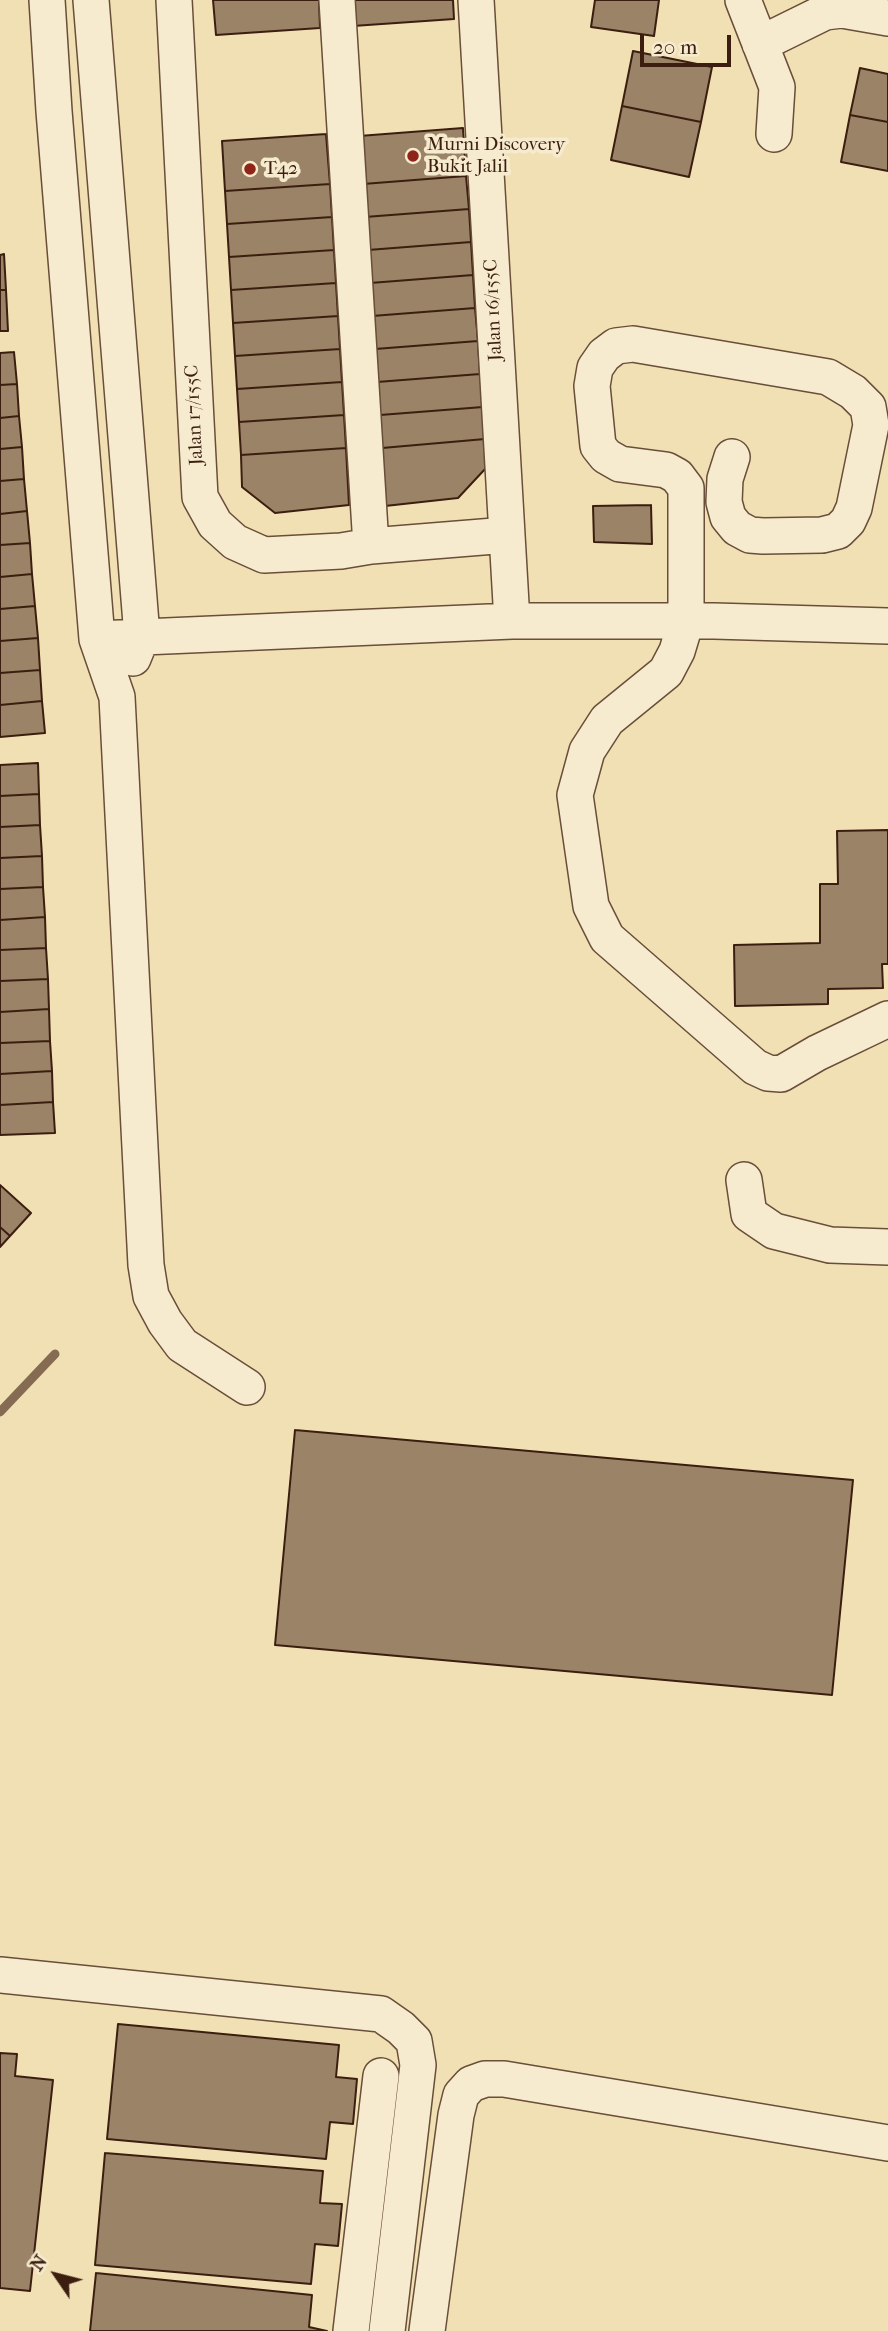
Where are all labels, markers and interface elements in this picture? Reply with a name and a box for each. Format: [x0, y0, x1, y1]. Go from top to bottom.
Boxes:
scale bar [643, 21, 734, 65]
text: 20 m [653, 35, 697, 59]
place label: Murni Discovery Bukit Jalil [427, 134, 565, 178]
marker: Murni Discovery Bukit Jalil [405, 148, 421, 164]
place label: T42 [264, 158, 298, 180]
marker: T42 [242, 161, 258, 177]
street label: Jalan 16/155C [480, 258, 508, 362]
street label: Jalan 17/155C [181, 364, 209, 466]
north arrow [21, 2240, 91, 2310]
text: N [26, 2251, 52, 2275]

